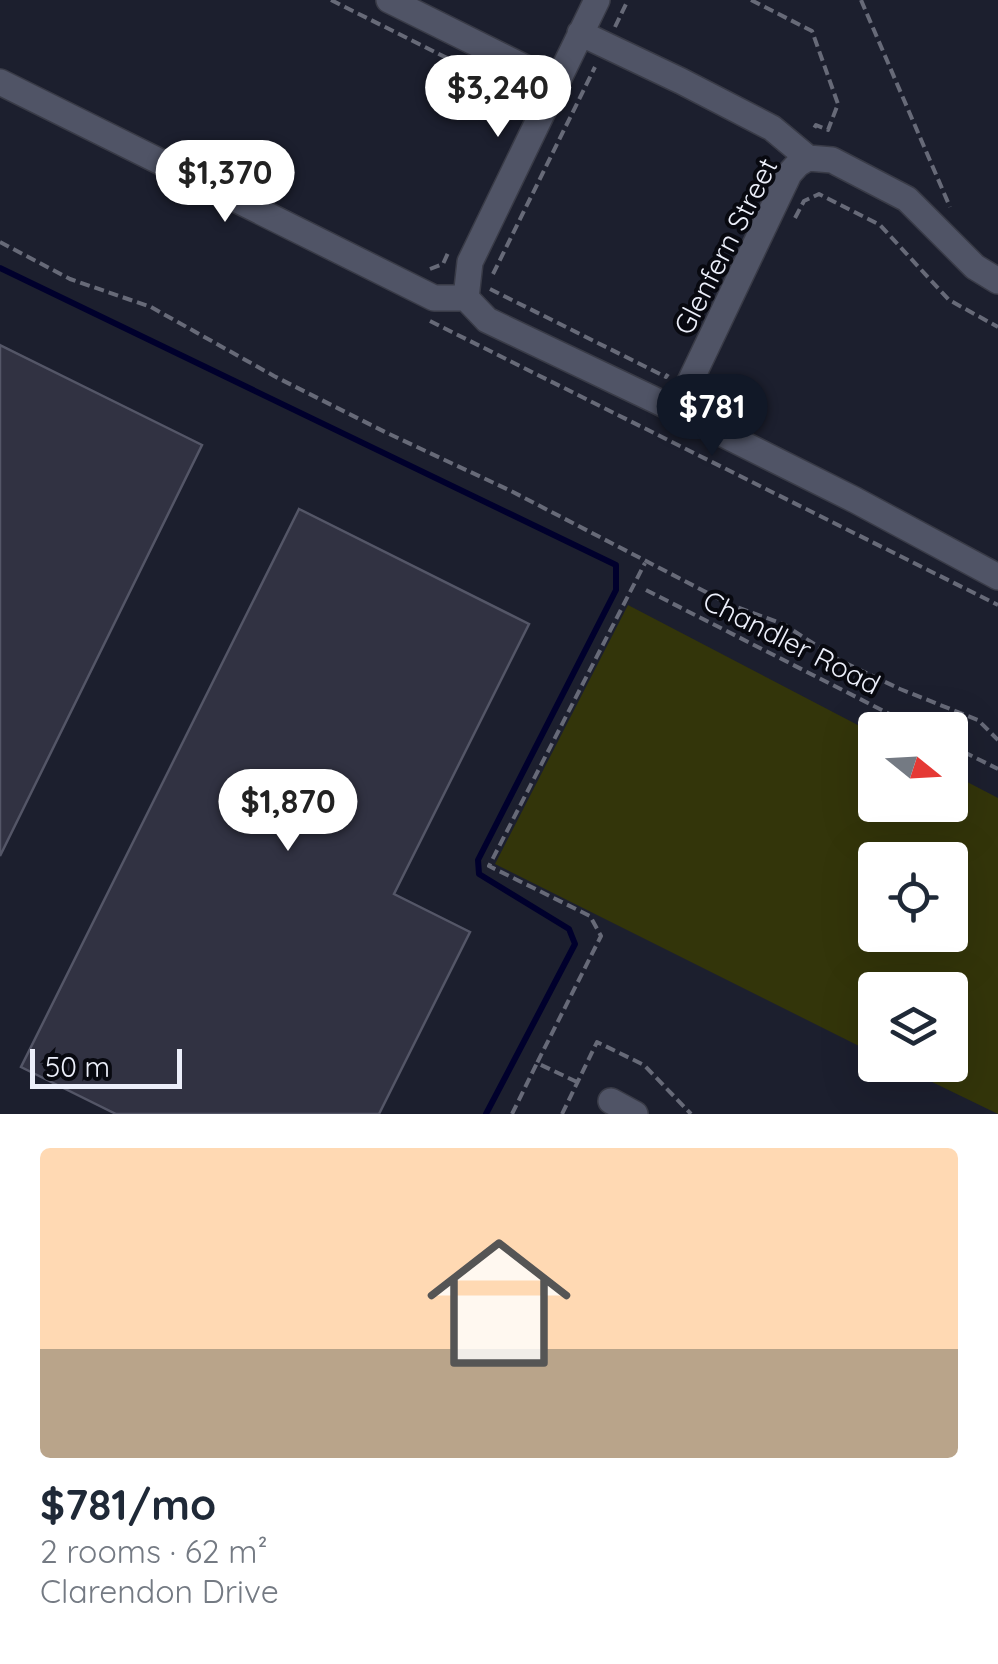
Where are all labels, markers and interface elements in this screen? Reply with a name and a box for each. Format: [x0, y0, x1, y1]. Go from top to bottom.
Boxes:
pin: $3,240 [417, 55, 579, 140]
text: $3,240 [447, 67, 549, 107]
pin: $1,370 [144, 140, 306, 225]
text: $1,370 [178, 152, 272, 192]
street label: Glenfern Street [665, 152, 785, 340]
pin: $781 [653, 374, 771, 459]
text: $781 [679, 386, 745, 426]
street label: Chandler Road [698, 582, 886, 702]
north arrow [858, 712, 968, 822]
map controls [858, 712, 968, 1082]
pin: $1,870 [207, 769, 369, 854]
text: $1,870 [240, 781, 336, 821]
button: locate [858, 842, 968, 952]
button: layers [858, 972, 968, 1082]
scale bar [30, 1044, 182, 1088]
text: 50 m [45, 1049, 110, 1084]
icon: home [409, 1213, 589, 1393]
text: $781/mo [40, 1478, 216, 1531]
text: 2 rooms · 62 m² [40, 1531, 268, 1571]
text: Clarendon Drive [40, 1571, 279, 1611]

